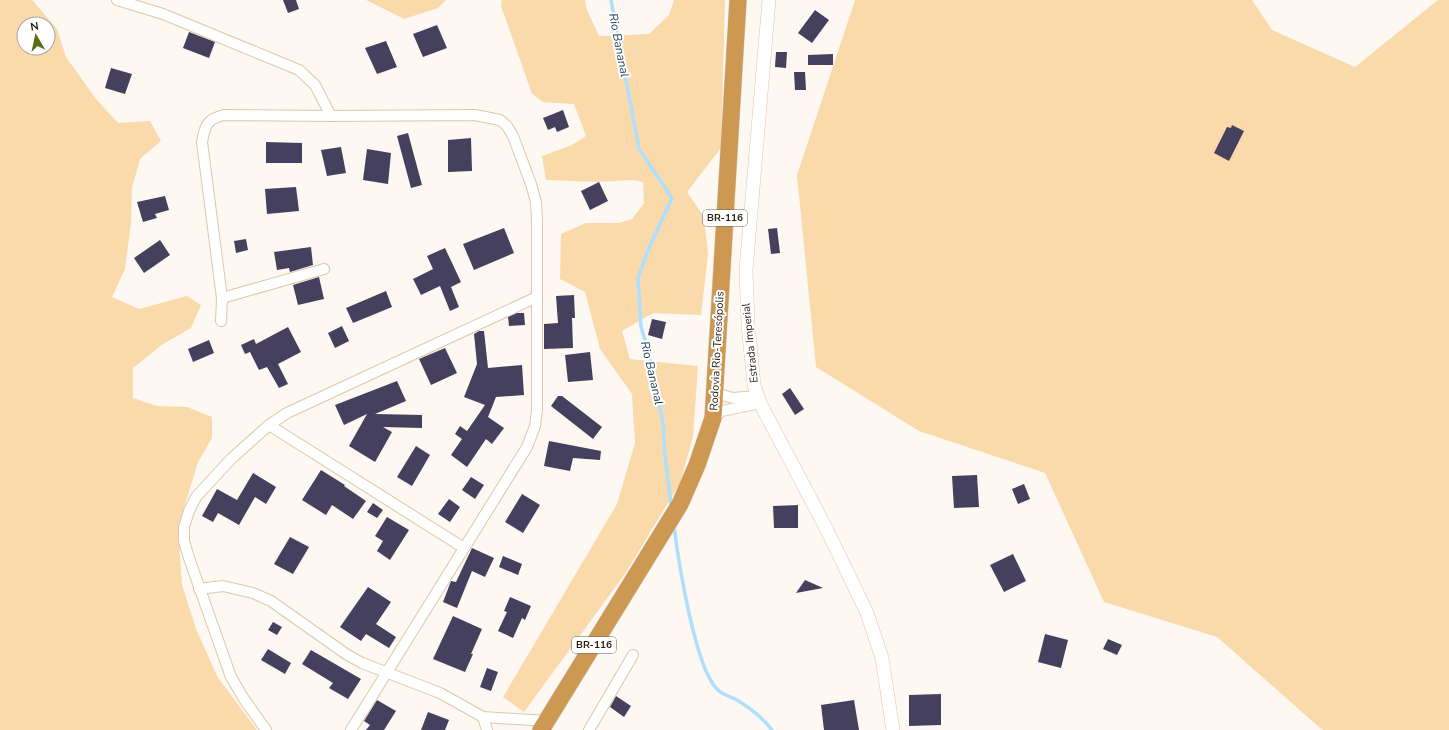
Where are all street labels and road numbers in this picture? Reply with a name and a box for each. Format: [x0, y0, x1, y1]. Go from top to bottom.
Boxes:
road number: BR-116 [703, 210, 747, 226]
street label: Rodovia Rio-Teresópolis [706, 291, 728, 411]
street label: Estrada Imperial [738, 302, 762, 384]
road number: BR-116 [572, 637, 616, 653]

